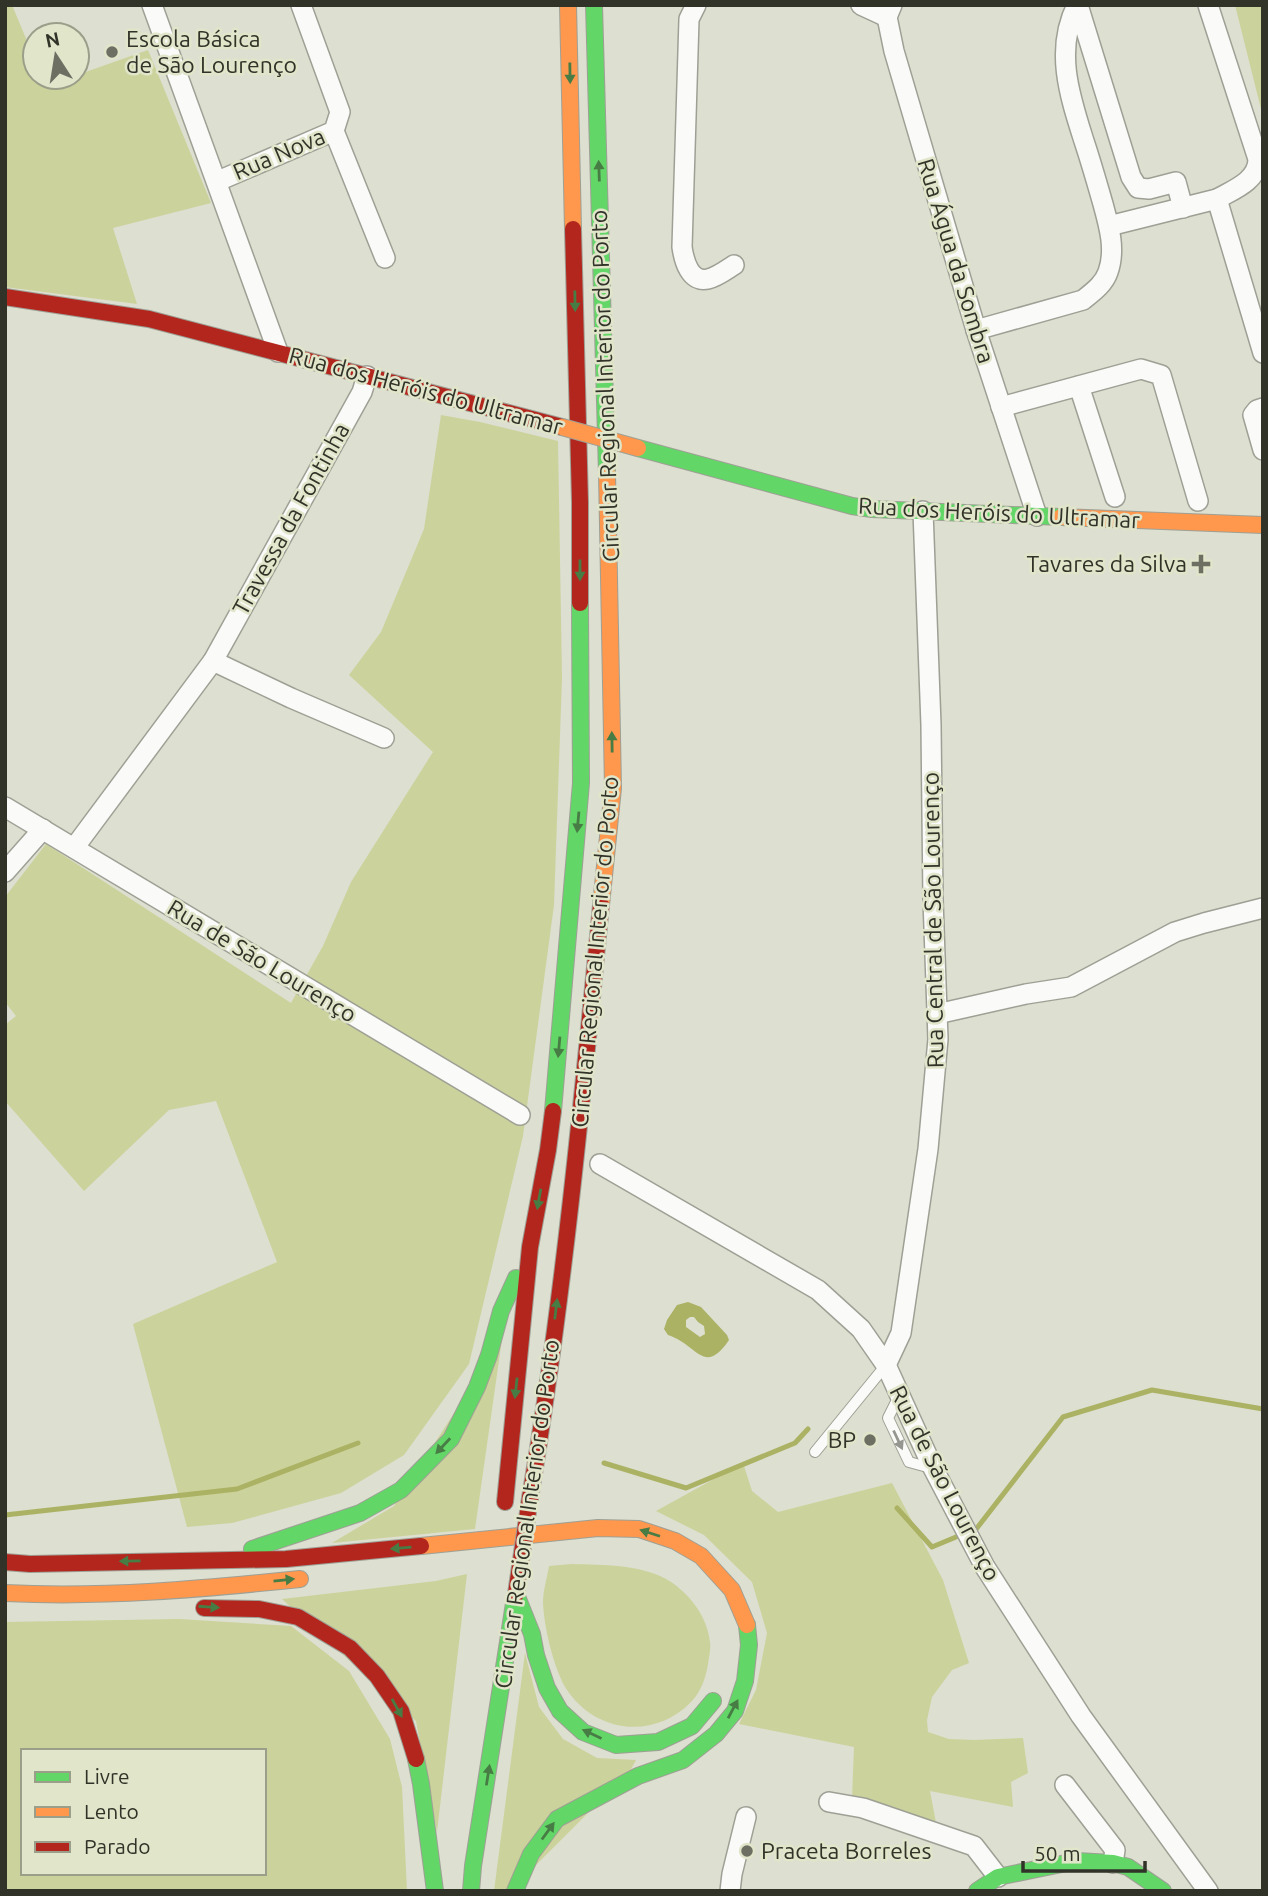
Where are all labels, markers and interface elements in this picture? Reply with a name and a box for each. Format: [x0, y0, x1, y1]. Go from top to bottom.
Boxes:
north arrow [21, 21, 91, 91]
place label: Escola Básica de São Lourenço [126, 26, 297, 77]
text: N [43, 27, 62, 52]
marker: Escola Básica de São Lourenço [104, 44, 120, 60]
one-way arrow [564, 63, 575, 85]
street label: Rua Nova [229, 123, 329, 184]
street label: Rua Água da Sombra [913, 155, 1000, 366]
one-way arrow [594, 160, 605, 182]
street label: Circular Regional Interior do Porto [586, 210, 623, 563]
one-way arrow [569, 290, 581, 312]
street label: Rua dos Heróis do Ultramar [287, 342, 566, 439]
street label: Travessa da Fontinha [227, 419, 354, 619]
street label: Rua dos Heróis do Ultramar [857, 493, 1141, 532]
place label: Tavares da Silva [1026, 551, 1187, 576]
marker: Tavares da Silva [1193, 556, 1209, 572]
one-way arrow [574, 560, 586, 582]
one-way arrow [606, 730, 618, 752]
street label: Rua Central de São Lourenço [917, 772, 948, 1068]
street label: Circular Regional Interior do Porto [567, 775, 622, 1129]
one-way arrow [572, 811, 583, 833]
street label: Rua de São Lourenço [163, 894, 361, 1027]
one-way arrow [553, 1036, 564, 1058]
one-way arrow [533, 1188, 544, 1210]
one-way arrow [551, 1298, 562, 1320]
street label: Circular Regional Interior do Porto [490, 1338, 563, 1690]
one-way arrow [511, 1378, 522, 1400]
street label: Rua de São Lourenço [885, 1381, 1006, 1584]
place label: BP [828, 1427, 856, 1452]
one-way arrow [892, 1430, 904, 1450]
marker: BP [862, 1432, 878, 1448]
one-way arrow [436, 1437, 452, 1454]
one-way arrow [639, 1527, 660, 1537]
one-way arrow [389, 1543, 411, 1554]
one-way arrow [119, 1556, 141, 1567]
one-way arrow [273, 1575, 295, 1586]
one-way arrow [198, 1602, 220, 1613]
one-way arrow [392, 1698, 403, 1718]
one-way arrow [728, 1699, 739, 1719]
one-way arrow [582, 1728, 602, 1740]
legend [21, 1749, 266, 1875]
text: Livre [84, 1764, 130, 1788]
one-way arrow [483, 1764, 494, 1786]
text: Lento [84, 1799, 139, 1823]
one-way arrow [541, 1822, 555, 1840]
scale bar [1023, 1829, 1146, 1873]
text: Parado [84, 1834, 150, 1858]
place label: Praceta Borreles [761, 1838, 932, 1863]
text: 50 m [1034, 1841, 1081, 1865]
marker: Praceta Borreles [739, 1843, 755, 1859]

